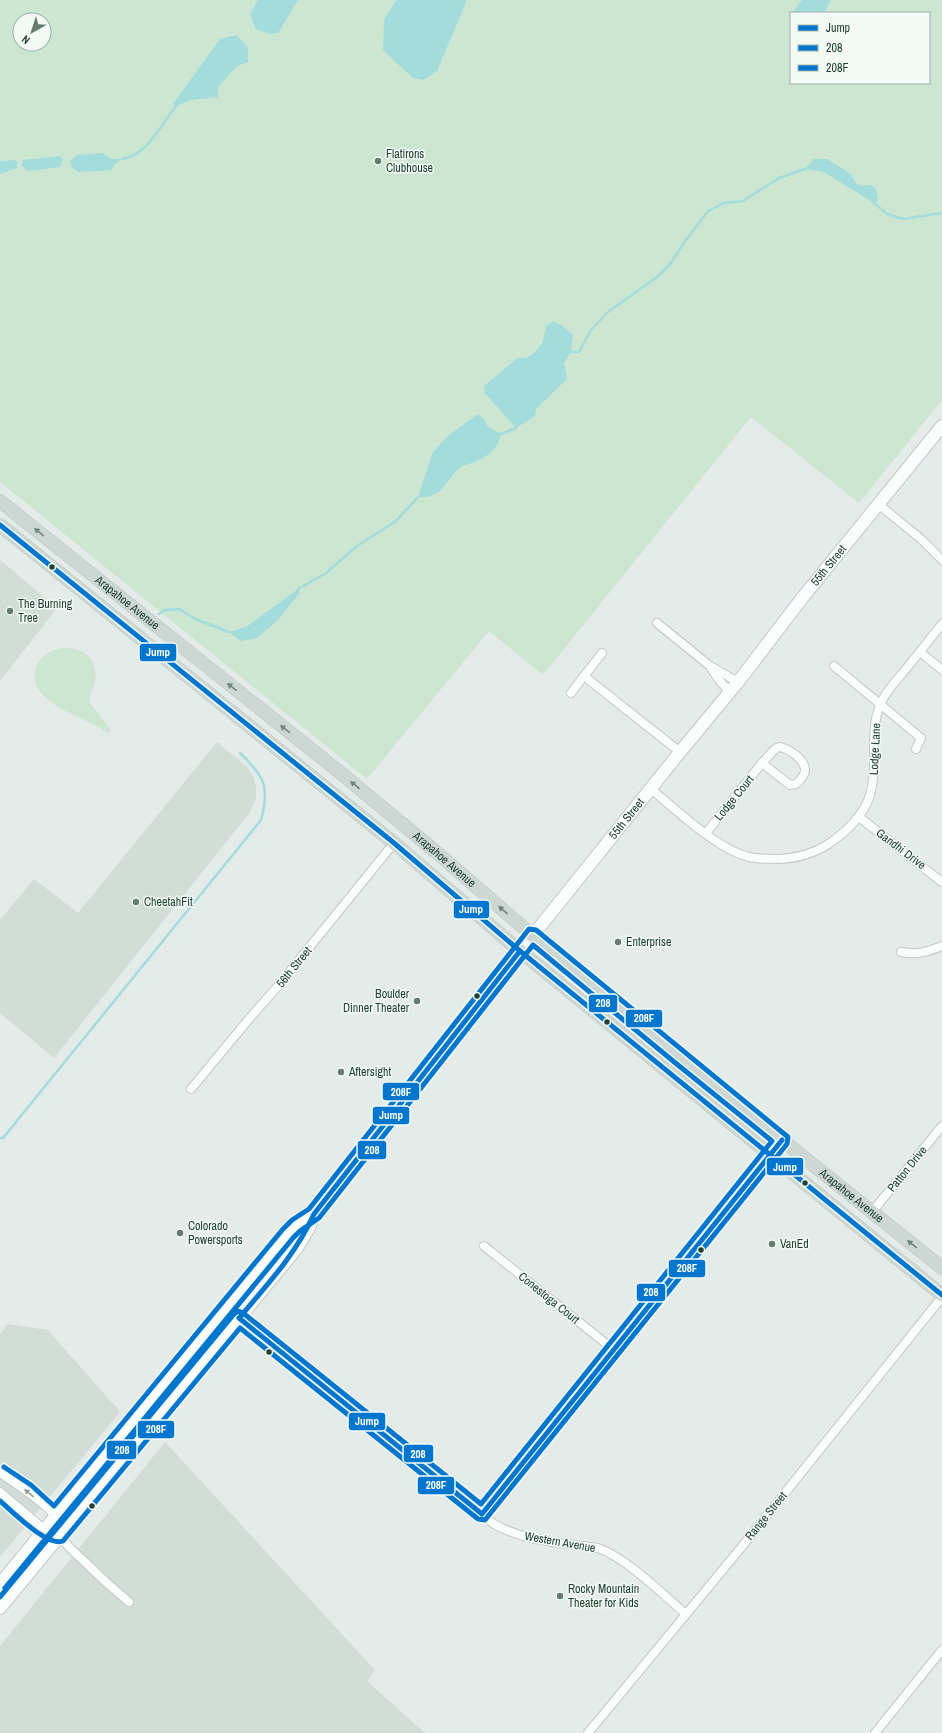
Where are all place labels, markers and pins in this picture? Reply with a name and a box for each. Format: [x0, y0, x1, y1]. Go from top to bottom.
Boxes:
place label: Flatirons Clubhouse [386, 146, 433, 176]
marker: Flatirons Clubhouse [373, 156, 383, 166]
unlabelled marker [47, 562, 57, 572]
place label: The Burning Tree [18, 596, 73, 626]
marker: The Burning Tree [5, 606, 15, 616]
place label: CheetahFit [144, 894, 193, 910]
marker: CheetahFit [131, 897, 141, 907]
place label: Enterprise [626, 934, 671, 950]
marker: Enterprise [613, 937, 623, 947]
place label: Boulder Dinner Theater [343, 986, 410, 1016]
unlabelled marker [472, 991, 482, 1001]
marker: Boulder Dinner Theater [412, 996, 422, 1006]
unlabelled marker [602, 1017, 612, 1027]
place label: Aftersight [348, 1064, 391, 1080]
marker: Aftersight [336, 1067, 346, 1077]
unlabelled marker [800, 1178, 810, 1188]
place label: Colorado Powersports [188, 1218, 243, 1248]
marker: Colorado Powersports [175, 1228, 185, 1238]
place label: VanEd [780, 1236, 809, 1252]
marker: VanEd [767, 1239, 777, 1249]
unlabelled marker [696, 1245, 706, 1255]
unlabelled marker [264, 1347, 274, 1357]
unlabelled marker [87, 1501, 97, 1511]
place label: Rocky Mountain Theater for Kids [568, 1581, 639, 1611]
marker: Rocky Mountain Theater for Kids [555, 1591, 565, 1601]

